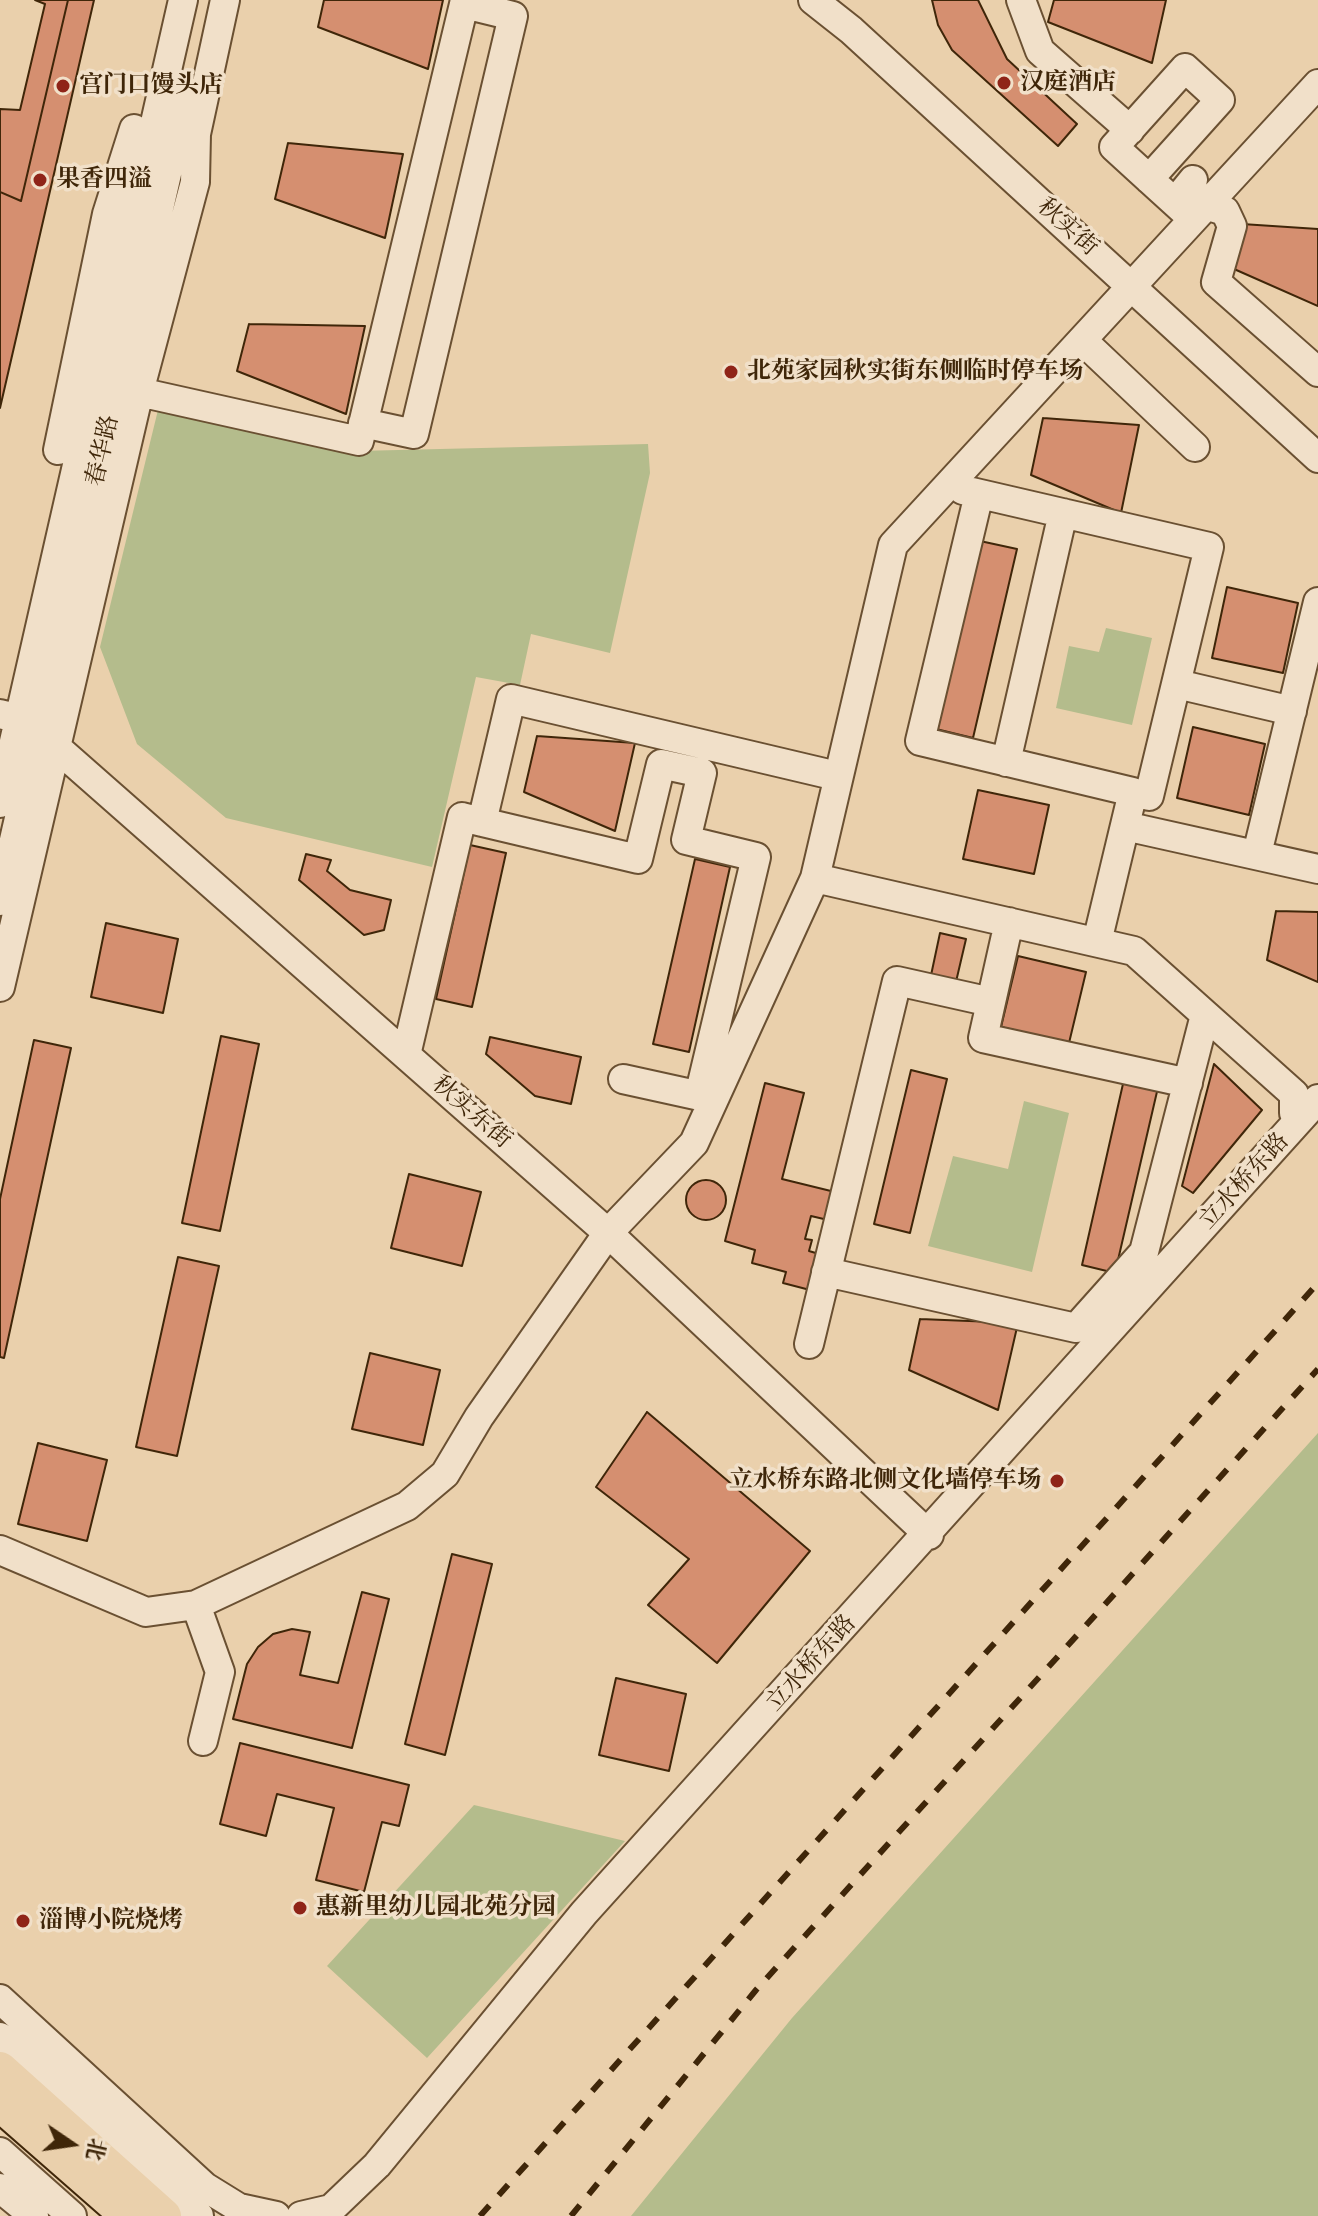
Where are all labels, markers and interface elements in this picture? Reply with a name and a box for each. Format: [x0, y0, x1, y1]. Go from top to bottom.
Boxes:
place label: 汉庭酒店 [1020, 69, 1116, 97]
place label: 宫门口馒头店 [79, 72, 223, 100]
marker: 汉庭酒店 [995, 74, 1013, 92]
marker: 宫门口馒头店 [54, 77, 72, 95]
place label: 果香四溢 [56, 166, 152, 194]
marker: 果香四溢 [31, 171, 49, 189]
street label: 秋实街 [1031, 193, 1103, 263]
place label: 北苑家园秋实街东侧临时停车场 [747, 358, 1083, 386]
marker: 北苑家园秋实街东侧临时停车场 [722, 363, 740, 381]
street label: 春华路 [82, 413, 126, 489]
street label: 秋实东街 [425, 1071, 517, 1155]
street label: 立水桥东路 [1194, 1128, 1296, 1236]
place label: 立水桥东路北侧文化墙停车场 [729, 1467, 1041, 1495]
marker: 立水桥东路北侧文化墙停车场 [1048, 1472, 1066, 1490]
street label: 立水桥东路 [761, 1610, 863, 1718]
place label: 惠新里幼儿园北苑分园 [316, 1894, 556, 1922]
marker: 惠新里幼儿园北苑分园 [291, 1899, 309, 1917]
place label: 淄博小院烧烤 [39, 1907, 183, 1935]
marker: 淄博小院烧烤 [14, 1912, 32, 1930]
north arrow [32, 2104, 112, 2184]
text: 北 [78, 2135, 112, 2163]

